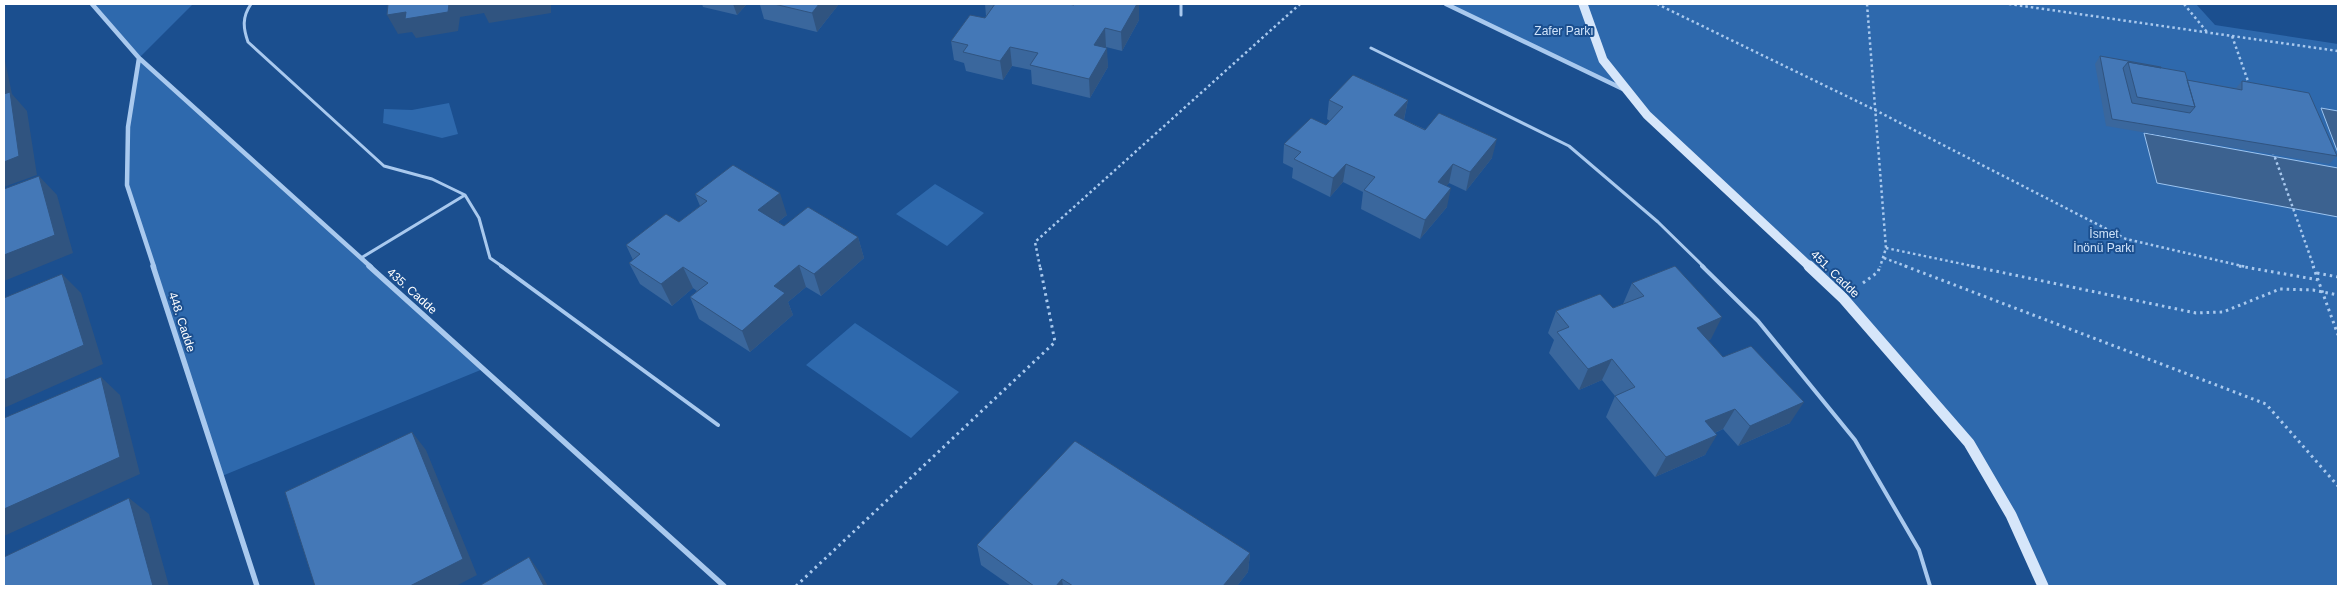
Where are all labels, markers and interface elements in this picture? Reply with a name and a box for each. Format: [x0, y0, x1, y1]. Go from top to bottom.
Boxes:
park label: Zafer Parkı [1534, 24, 1594, 38]
park label: İsmet İnönü Parkı [2073, 227, 2135, 255]
street label: 451. Cadde [1808, 247, 1862, 301]
street label: 435. Cadde [384, 265, 440, 317]
street label: 448. Cadde [166, 290, 198, 354]

